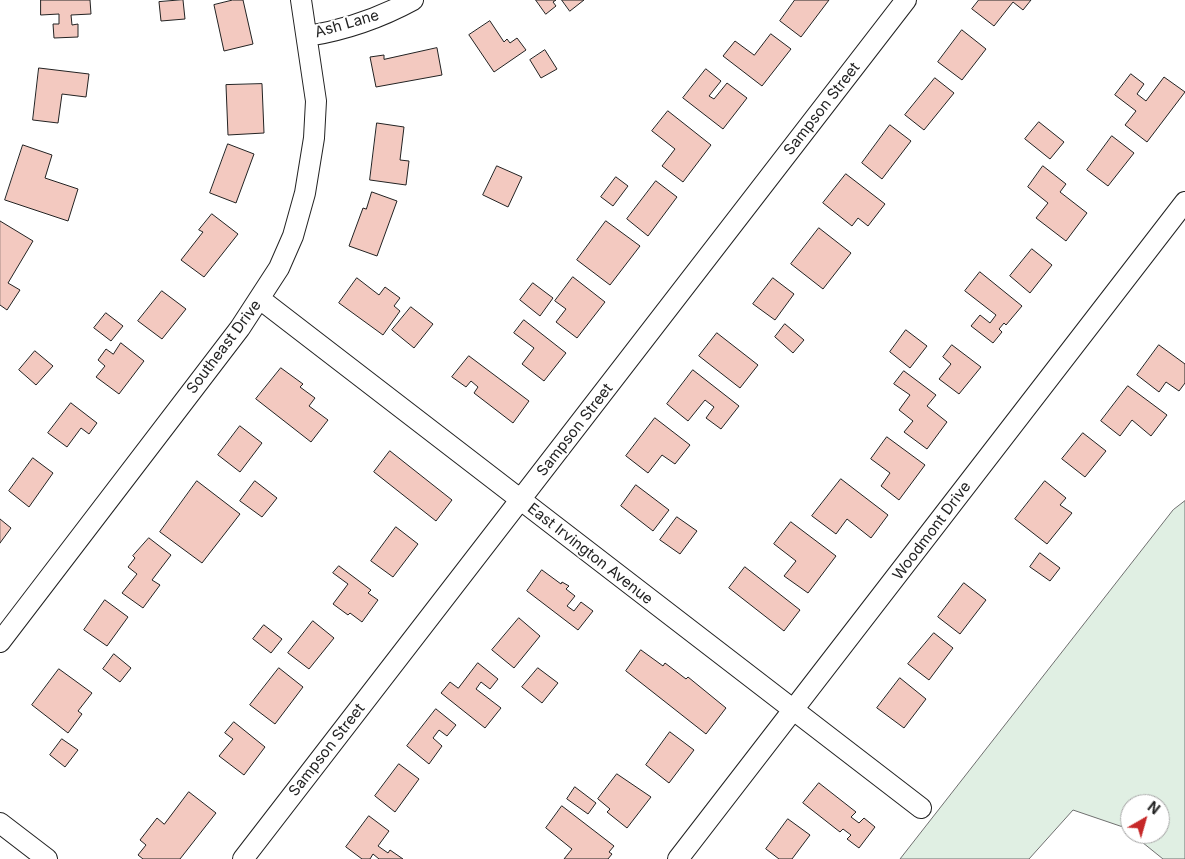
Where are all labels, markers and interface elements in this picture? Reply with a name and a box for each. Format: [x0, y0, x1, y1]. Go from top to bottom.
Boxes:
street label: Ash Lane [313, 6, 381, 42]
street label: Sampson Street [780, 59, 864, 159]
street label: Southeast Drive [183, 297, 265, 397]
street label: Sampson Street [533, 380, 617, 480]
street label: Woodmont Drive [889, 478, 975, 584]
street label: East Irvington Avenue [524, 499, 656, 609]
street label: Sampson Street [285, 700, 369, 800]
north arrow [1120, 794, 1170, 844]
text: N [1144, 798, 1163, 818]

